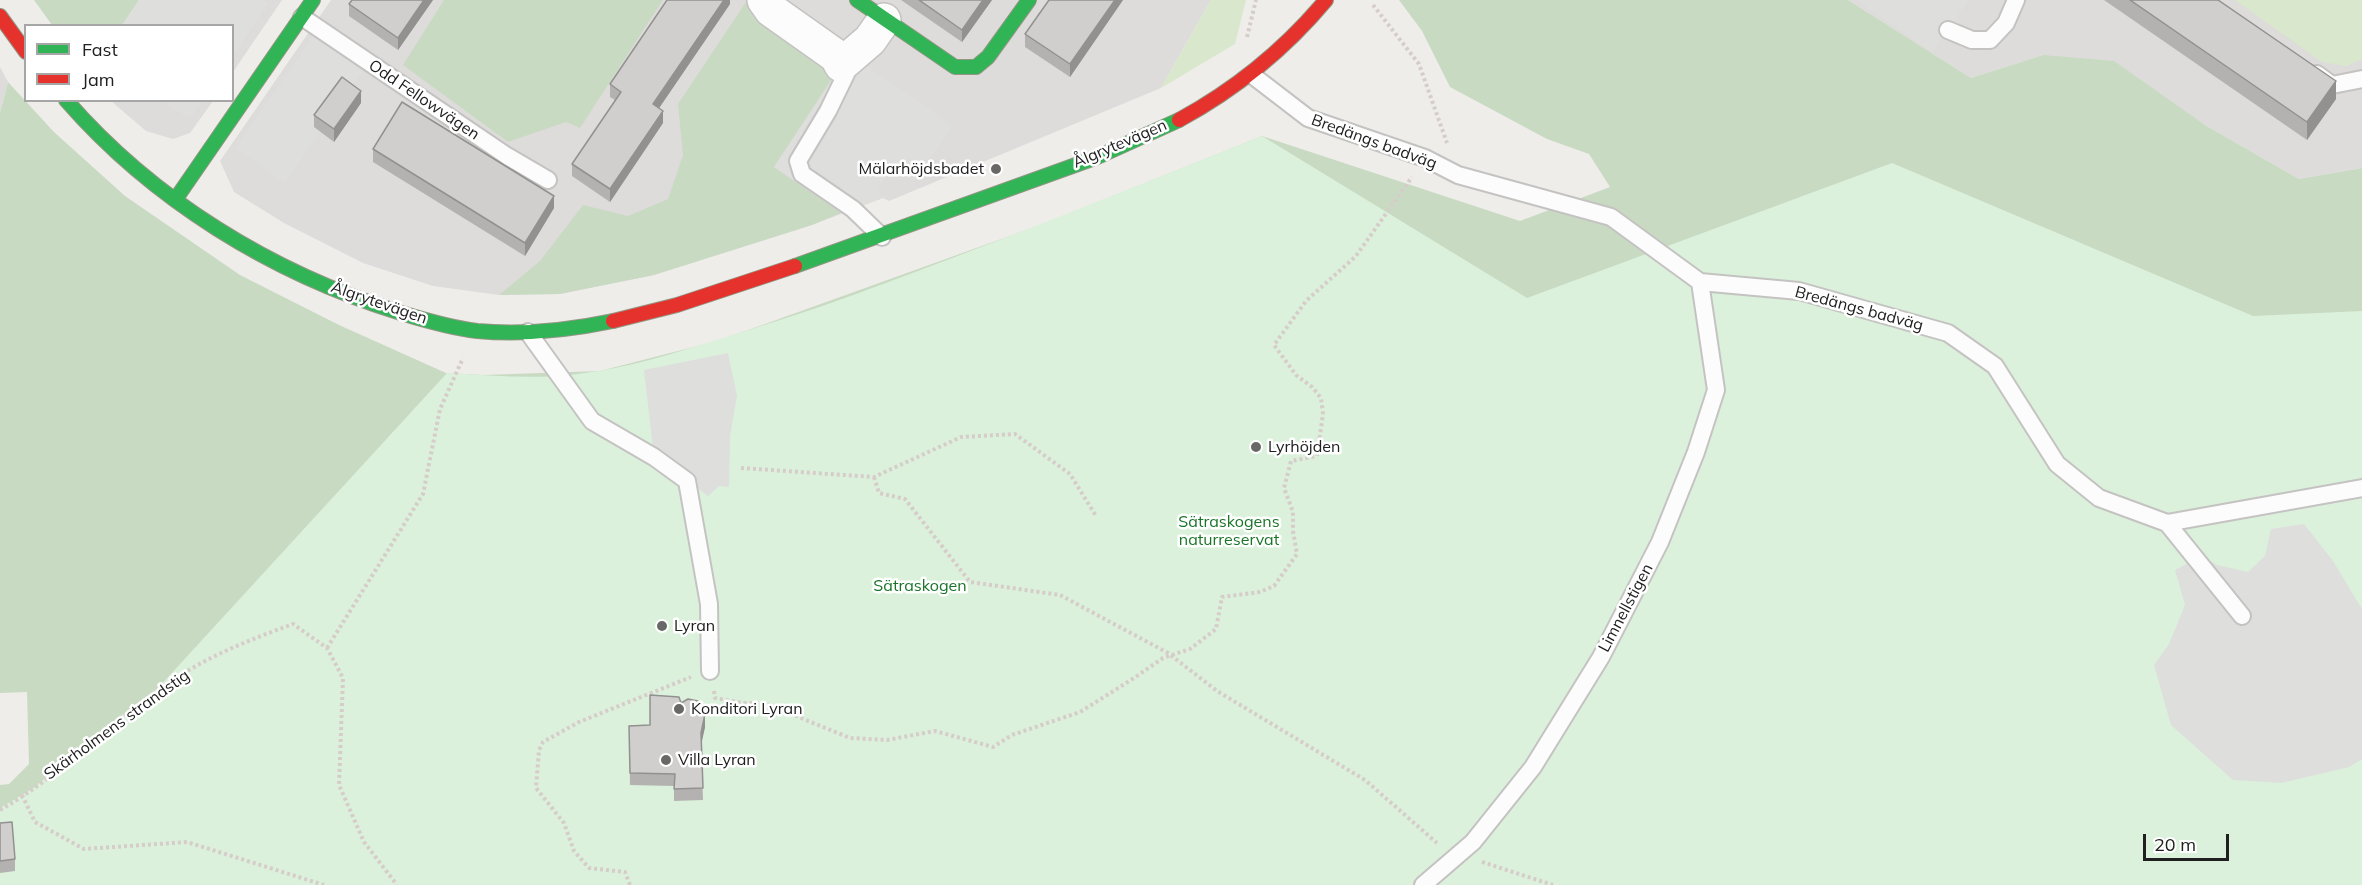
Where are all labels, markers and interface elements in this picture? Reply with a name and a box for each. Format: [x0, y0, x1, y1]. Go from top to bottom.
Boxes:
legend [24, 24, 234, 102]
text: Fast [82, 38, 118, 61]
street label: Odd Fellowvägen [365, 56, 483, 144]
text: Jam [82, 68, 115, 91]
street label: Bredängs badväg [1309, 110, 1439, 174]
street label: Ålgrytevägen [1070, 116, 1170, 172]
place label: Mälarhöjdsbadet [859, 159, 984, 179]
marker: Mälarhöjdsbadet [989, 162, 1003, 176]
street label: Ålgrytevägen [329, 278, 429, 328]
street label: Bredängs badväg [1793, 283, 1925, 335]
place label: Lyrhöjden [1268, 437, 1340, 457]
marker: Lyrhöjden [1249, 440, 1263, 454]
park label: Sätraskogens naturreservat [1178, 512, 1280, 550]
street label: Limnellstigen [1595, 561, 1657, 655]
park label: Sätraskogen [873, 576, 967, 596]
place label: Lyran [674, 616, 715, 636]
marker: Lyran [655, 619, 669, 633]
street label: Skärholmens strandstig [41, 666, 193, 784]
place label: Konditori Lyran [691, 699, 803, 719]
marker: Konditori Lyran [672, 702, 686, 716]
place label: Villa Lyran [678, 750, 756, 770]
marker: Villa Lyran [659, 753, 673, 767]
scale bar [2146, 822, 2232, 860]
text: 20 m [2154, 833, 2196, 856]

